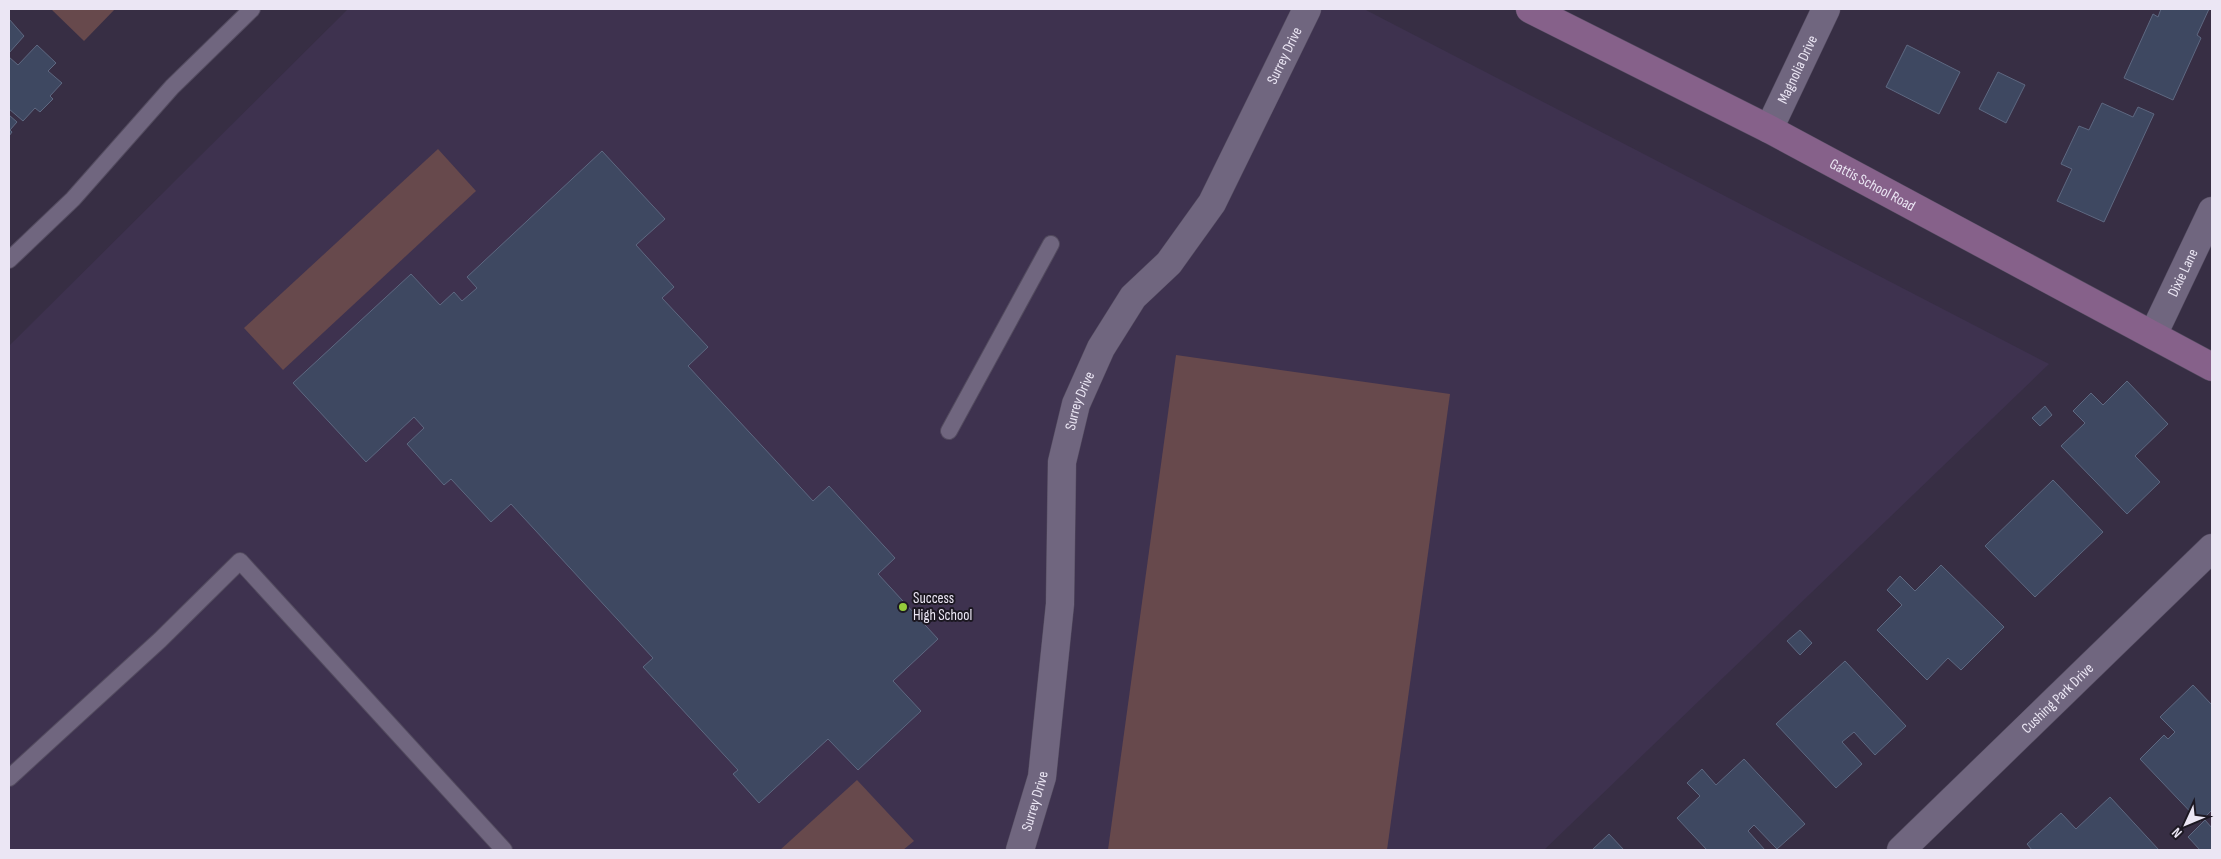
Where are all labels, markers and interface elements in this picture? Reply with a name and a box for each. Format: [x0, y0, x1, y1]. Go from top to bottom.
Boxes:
street label: Surrey Drive [1263, 24, 1307, 87]
street label: Magnolia Drive [1773, 32, 1822, 107]
street label: Gattis School Road [1826, 154, 1918, 216]
street label: Dixie Lane [2164, 246, 2203, 300]
street label: Surrey Drive [1061, 368, 1099, 432]
place label: Success High School [913, 589, 972, 625]
marker: Success High School [897, 601, 909, 613]
street label: Cushing Park Drive [2018, 659, 2098, 738]
street label: Surrey Drive [1017, 771, 1053, 833]
north arrow [2161, 799, 2211, 849]
text: N [2168, 824, 2186, 841]

